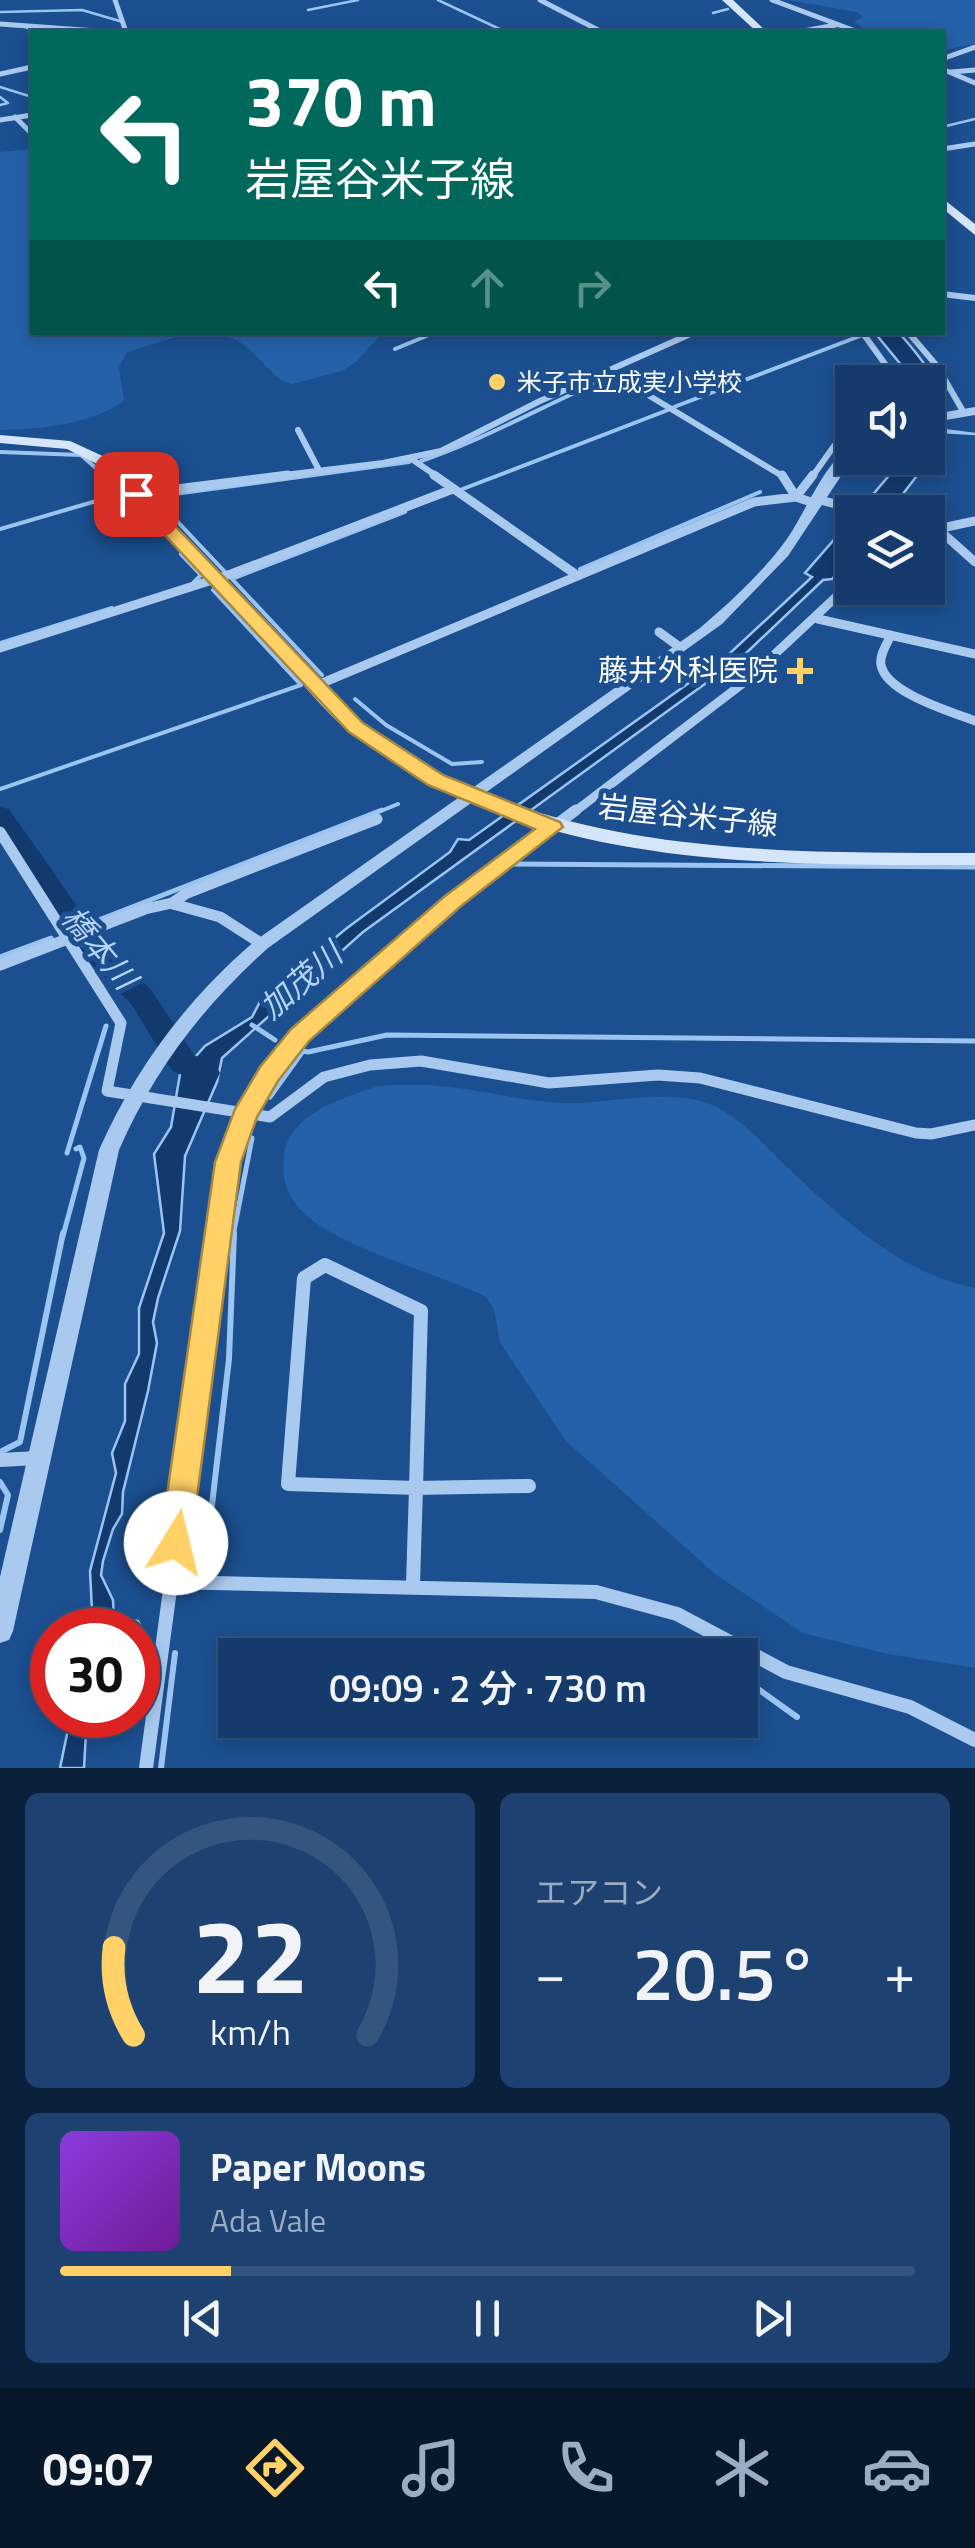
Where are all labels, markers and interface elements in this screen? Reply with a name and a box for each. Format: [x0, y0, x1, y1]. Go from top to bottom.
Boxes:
text: 370 m [245, 47, 437, 153]
icon: left [80, 70, 210, 200]
text: 岩屋谷米子線 [245, 144, 515, 212]
icon: left [355, 260, 410, 315]
icon: ahead [460, 260, 515, 315]
icon: right [565, 260, 620, 315]
place label: 米子市立成実小学校 [517, 363, 742, 401]
map controls [835, 365, 945, 605]
button: sound [835, 365, 945, 475]
marker: 米子市立成実小学校 [486, 371, 508, 393]
pin [94, 452, 179, 537]
icon: arrive [109, 467, 164, 522]
button: layers [835, 495, 945, 605]
place label: 藤井外科医院 [598, 647, 778, 693]
marker: 藤井外科医院 [787, 658, 813, 684]
street label: 岩屋谷米子線 [596, 783, 780, 847]
water label: 橋本川 [51, 895, 151, 1002]
water label: 加茂川 [248, 929, 355, 1030]
position arrow [124, 1491, 228, 1595]
speed limit sign: 30 [30, 1608, 160, 1738]
text: 09:09 · 2 分 · 730 m [329, 1659, 647, 1717]
text: エアコン [535, 1868, 663, 1916]
text: 22 [192, 1875, 308, 2033]
text: 20.5° [632, 1915, 818, 2029]
text: − [535, 1931, 566, 2014]
text: + [884, 1931, 915, 2014]
text: km/h [210, 2004, 290, 2059]
text: Paper Moons [210, 2138, 426, 2196]
text: Ada Vale [210, 2196, 326, 2244]
icon: previous [175, 2291, 230, 2346]
icon: pause [460, 2291, 515, 2346]
icon: next [745, 2291, 800, 2346]
icon: directions [240, 2433, 310, 2503]
icon: music [396, 2433, 466, 2503]
icon: phone [551, 2433, 621, 2503]
icon: climate [707, 2433, 777, 2503]
icon: car [862, 2433, 932, 2503]
text: 09:07 [43, 2434, 155, 2502]

